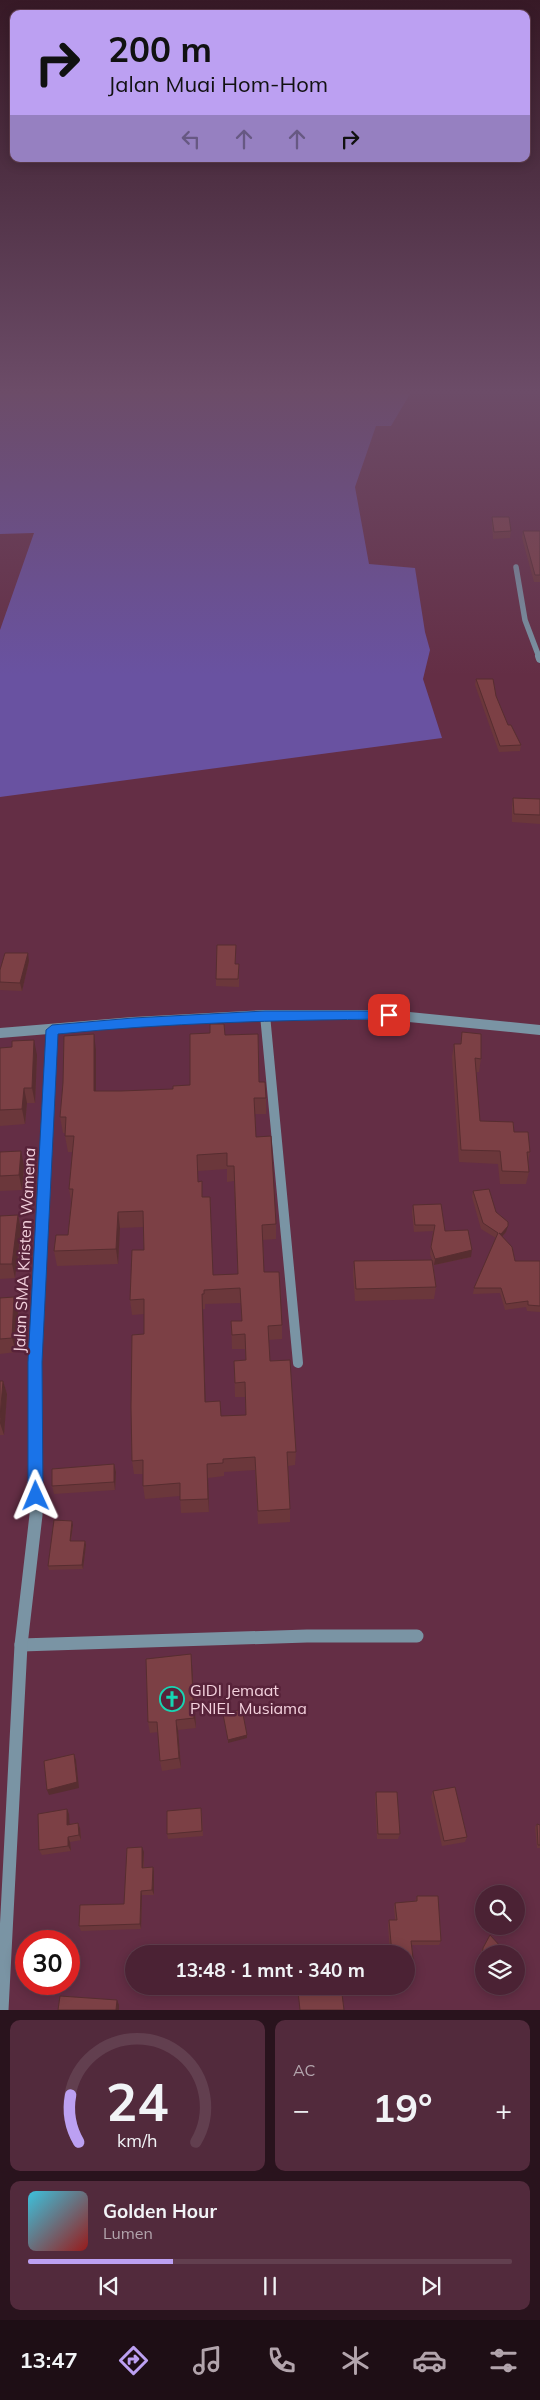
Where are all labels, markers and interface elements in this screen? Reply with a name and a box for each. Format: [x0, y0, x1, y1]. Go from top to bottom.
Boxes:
text: 200 m [108, 27, 212, 71]
icon: right [25, 30, 90, 95]
text: Jalan Muai Hom-Hom [108, 70, 328, 98]
icon: left [177, 125, 205, 153]
icon: ahead [230, 125, 258, 153]
icon: ahead [283, 125, 311, 153]
icon: right [336, 125, 364, 153]
pin [368, 994, 410, 1036]
icon: arrive [375, 1001, 403, 1029]
street label: Jalan SMA Kristen Wamena [9, 1147, 39, 1353]
position arrow [9, 1469, 61, 1521]
place label: GIDI Jemaat PNIEL Musiama [190, 1680, 307, 1718]
church icon: GIDI Jemaat PNIEL Musiama [159, 1686, 185, 1712]
map controls [475, 1885, 525, 1995]
button: search [475, 1885, 525, 1935]
speed limit sign: 30 [15, 1930, 80, 1995]
button: layers [475, 1945, 525, 1995]
text: 13:48 · 1 mnt · 340 m [175, 1958, 365, 1982]
text: AC [293, 2060, 316, 2080]
text: 24 [106, 2069, 169, 2134]
text: 19° [372, 2084, 433, 2132]
text: − [293, 2092, 310, 2127]
text: + [495, 2092, 512, 2127]
text: km/h [117, 2129, 158, 2151]
text: Golden Hour [103, 2199, 217, 2223]
text: Lumen [103, 2223, 153, 2243]
icon: previous [95, 2272, 123, 2300]
icon: pause [256, 2272, 284, 2300]
icon: next [417, 2272, 445, 2300]
icon: directions [116, 2343, 151, 2378]
icon: music [190, 2343, 225, 2378]
icon: phone [264, 2343, 299, 2378]
icon: climate [338, 2343, 373, 2378]
icon: car [412, 2343, 447, 2378]
icon: filters [486, 2343, 521, 2378]
text: 13:47 [19, 2346, 78, 2374]

